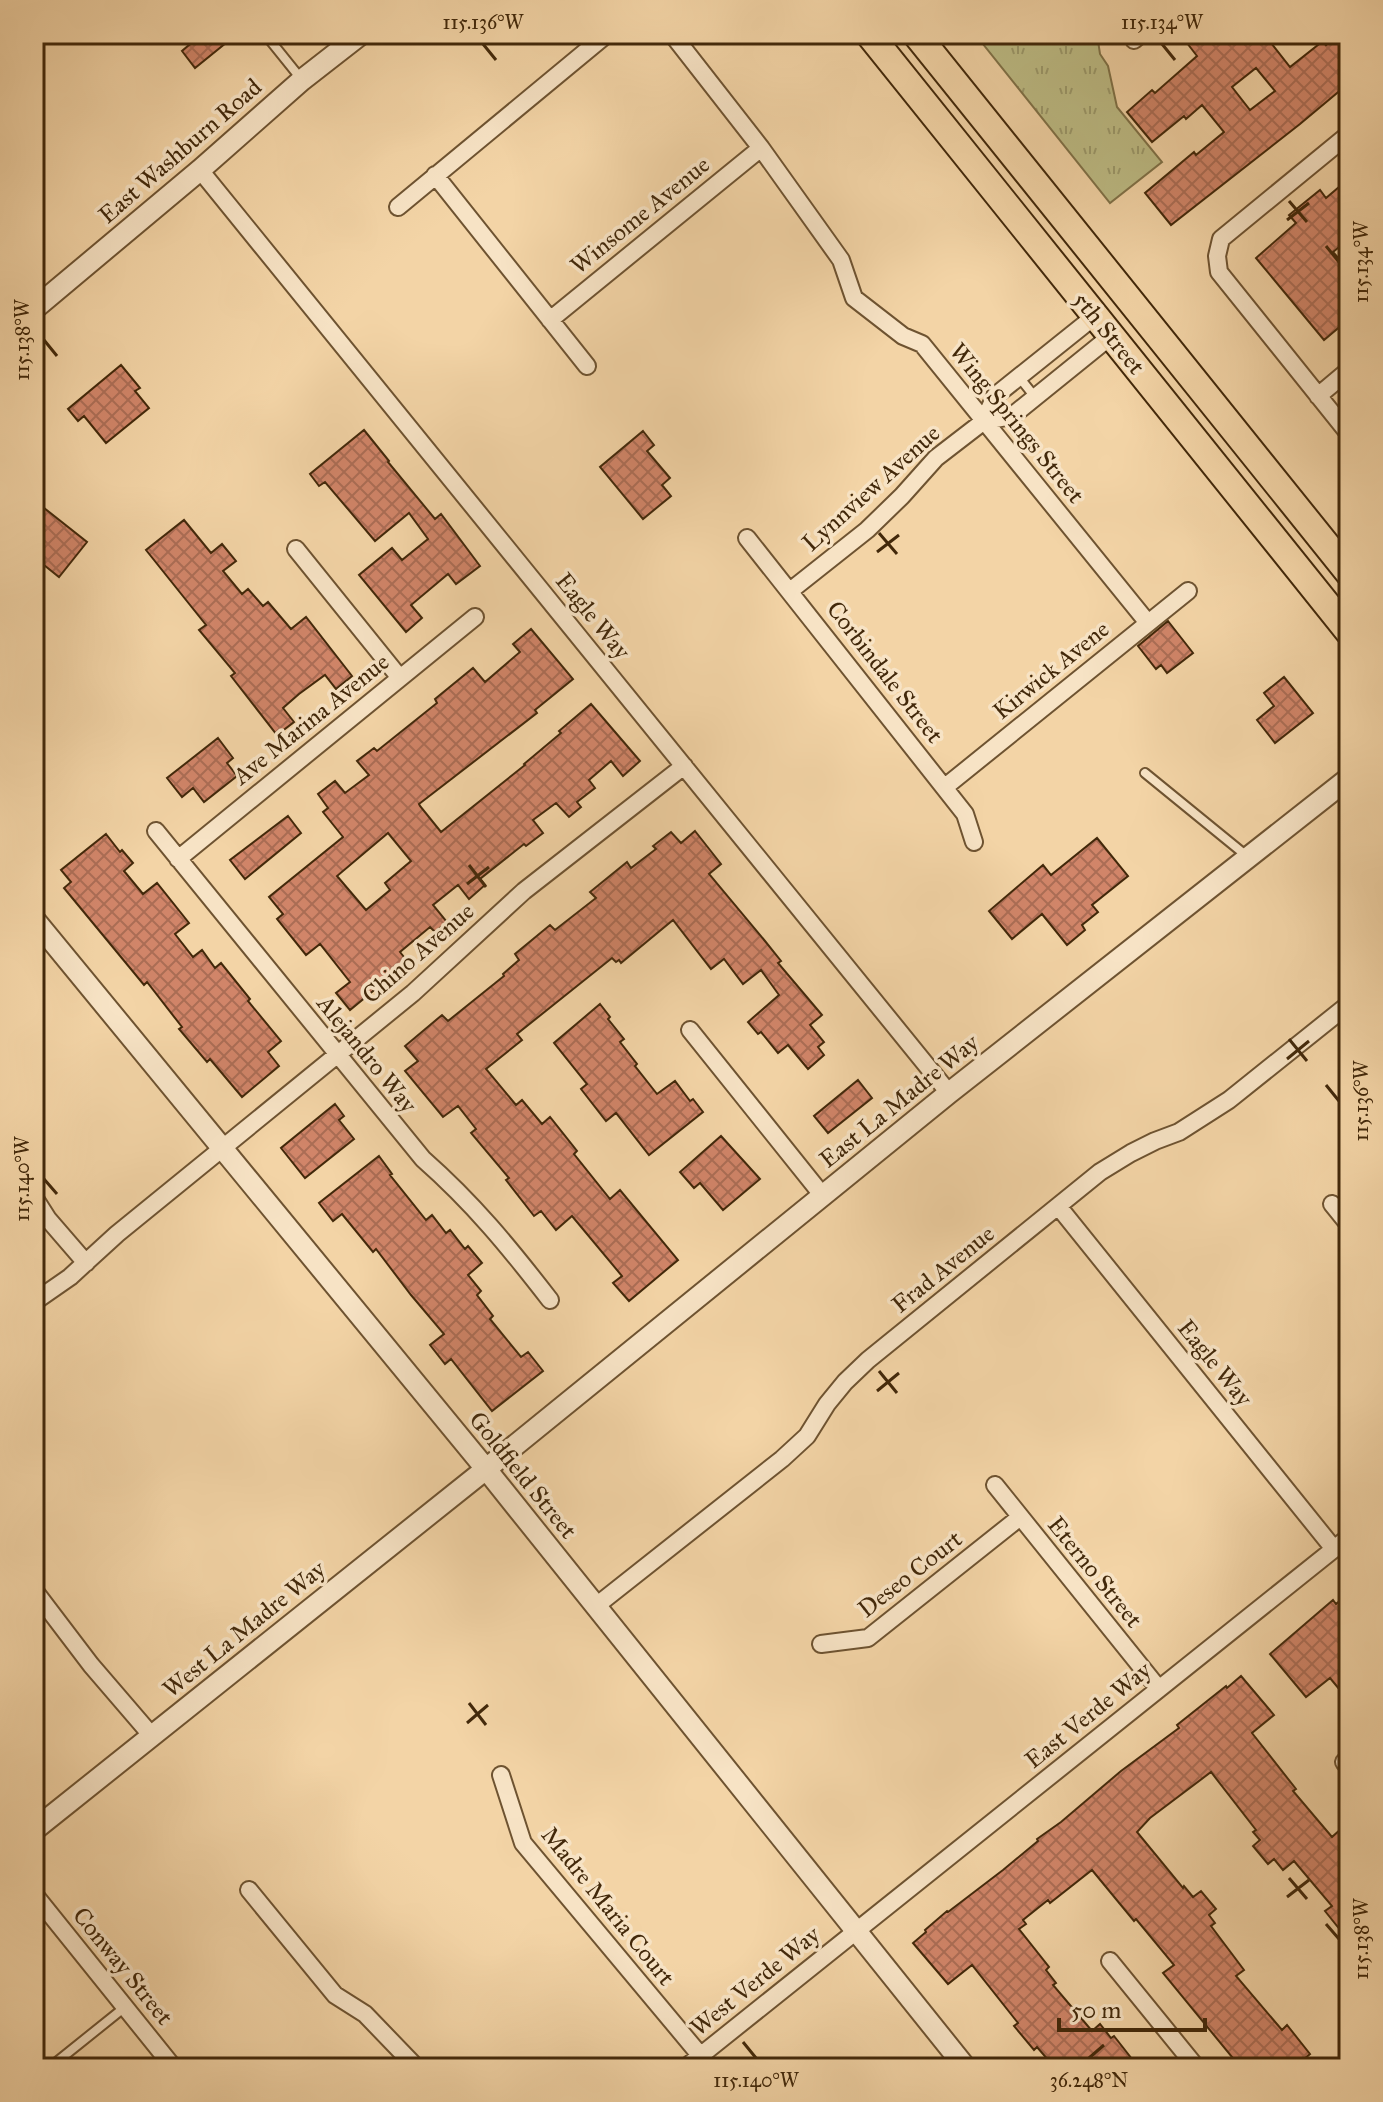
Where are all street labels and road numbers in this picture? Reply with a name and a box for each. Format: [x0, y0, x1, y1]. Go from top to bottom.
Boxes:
street label: East Washburn Road [92, 72, 268, 230]
street label: Winsome Avenue [564, 150, 716, 280]
street label: 5th Street [1067, 286, 1152, 381]
street label: Wing Springs Street [943, 337, 1091, 510]
street label: Lynnview Avenue [796, 418, 946, 558]
street label: Eagle Way [549, 567, 637, 666]
street label: Corbindale Street [820, 595, 950, 749]
street label: Kirwick Avene [987, 614, 1115, 726]
street label: Ave Marina Avenue [226, 647, 395, 792]
street label: Chino Avenue [356, 896, 480, 1010]
street label: Alejandro Way [310, 988, 424, 1119]
street label: East La Madre Way [813, 1027, 985, 1174]
street label: Frad Avenue [886, 1218, 1000, 1320]
street label: Eagle Way [1171, 1314, 1259, 1413]
street label: Goldfield Street [462, 1405, 584, 1545]
street label: Eterno Street [1041, 1510, 1149, 1634]
street label: Deseo Court [852, 1524, 969, 1624]
street label: West La Madre Way [156, 1554, 332, 1704]
street label: East Verde Way [1019, 1655, 1158, 1775]
street label: Madre Maria Court [535, 1821, 682, 1992]
street label: Conway Street [66, 1901, 180, 2031]
street label: West Verde Way [684, 1919, 826, 2042]

